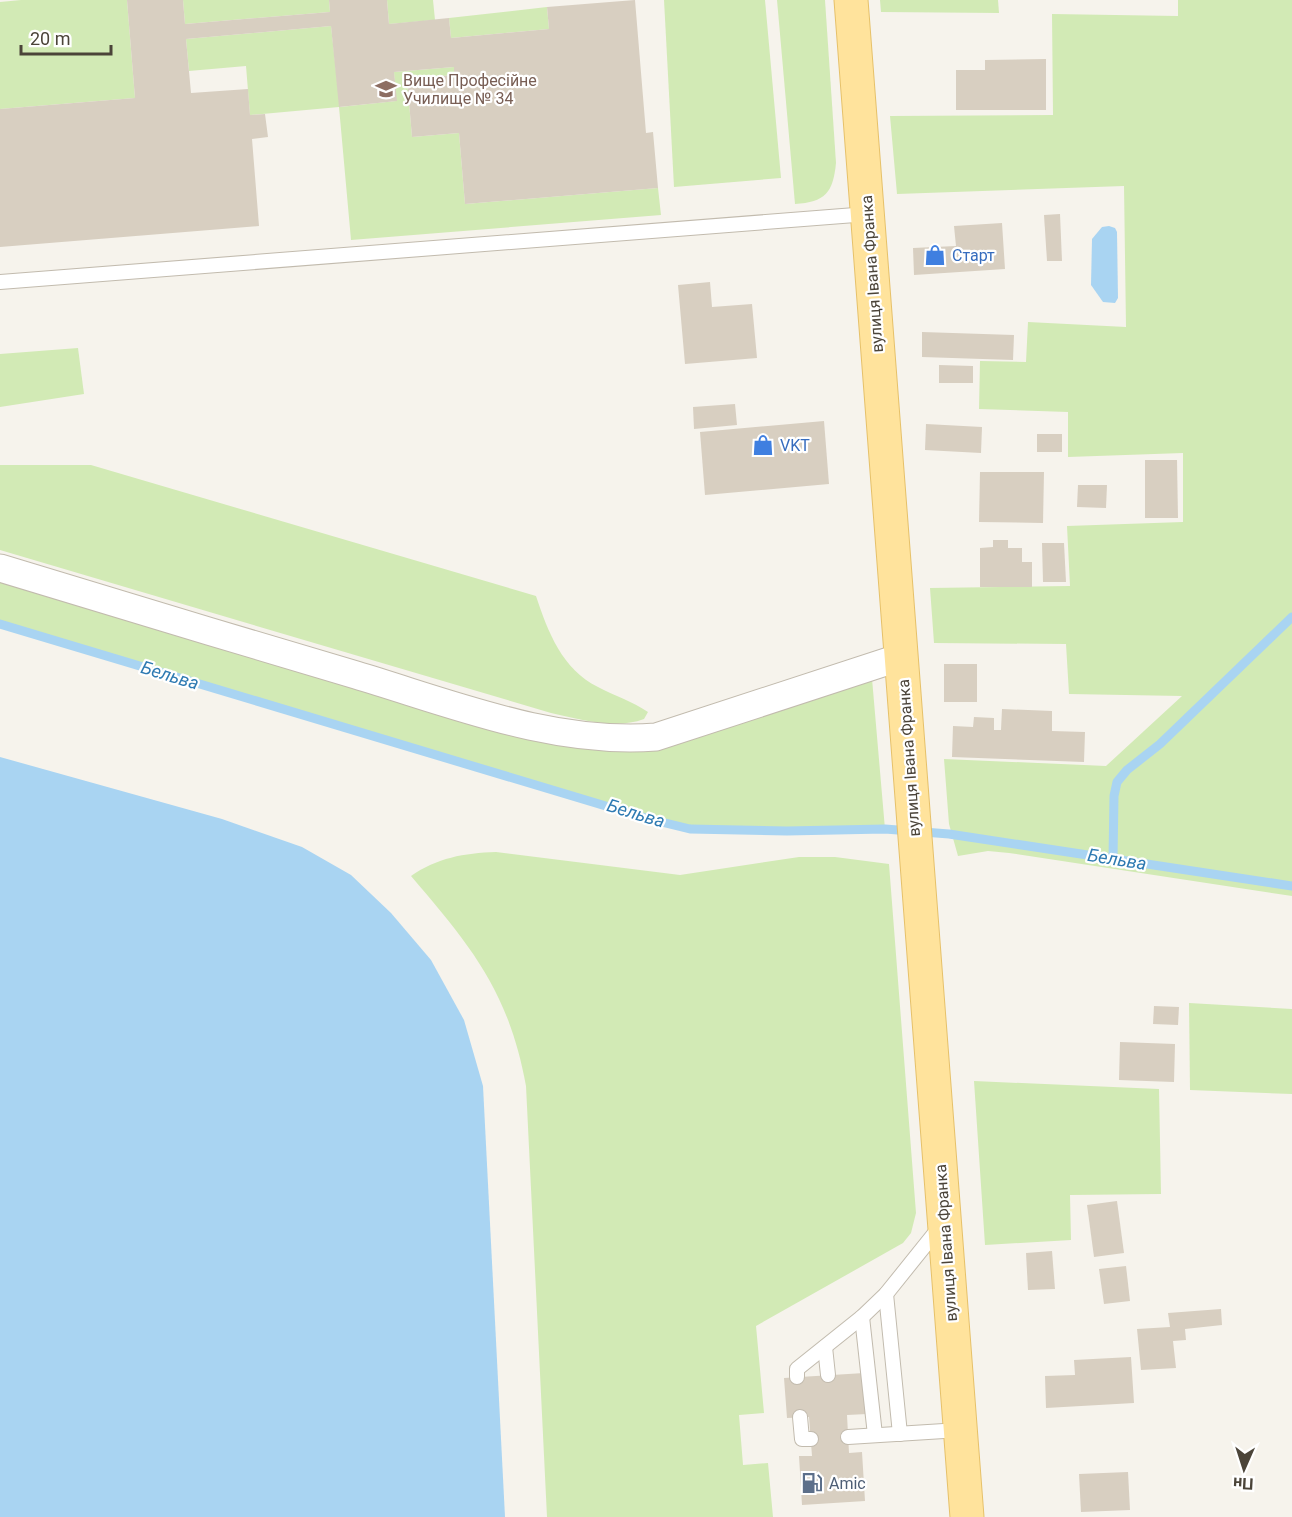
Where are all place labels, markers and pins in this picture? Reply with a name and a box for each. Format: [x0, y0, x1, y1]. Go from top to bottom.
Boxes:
place label: Вище Професійне Училище № 34 [403, 71, 537, 108]
school or university icon: Вище Професійне Училище № 34 [374, 77, 398, 101]
shop icon: Старт [923, 243, 947, 267]
place label: Старт [952, 246, 995, 265]
shop icon: VKT [751, 433, 775, 457]
place label: VKT [780, 436, 810, 455]
fuel station icon: Amic [800, 1471, 824, 1495]
place label: Amic [829, 1474, 866, 1493]

